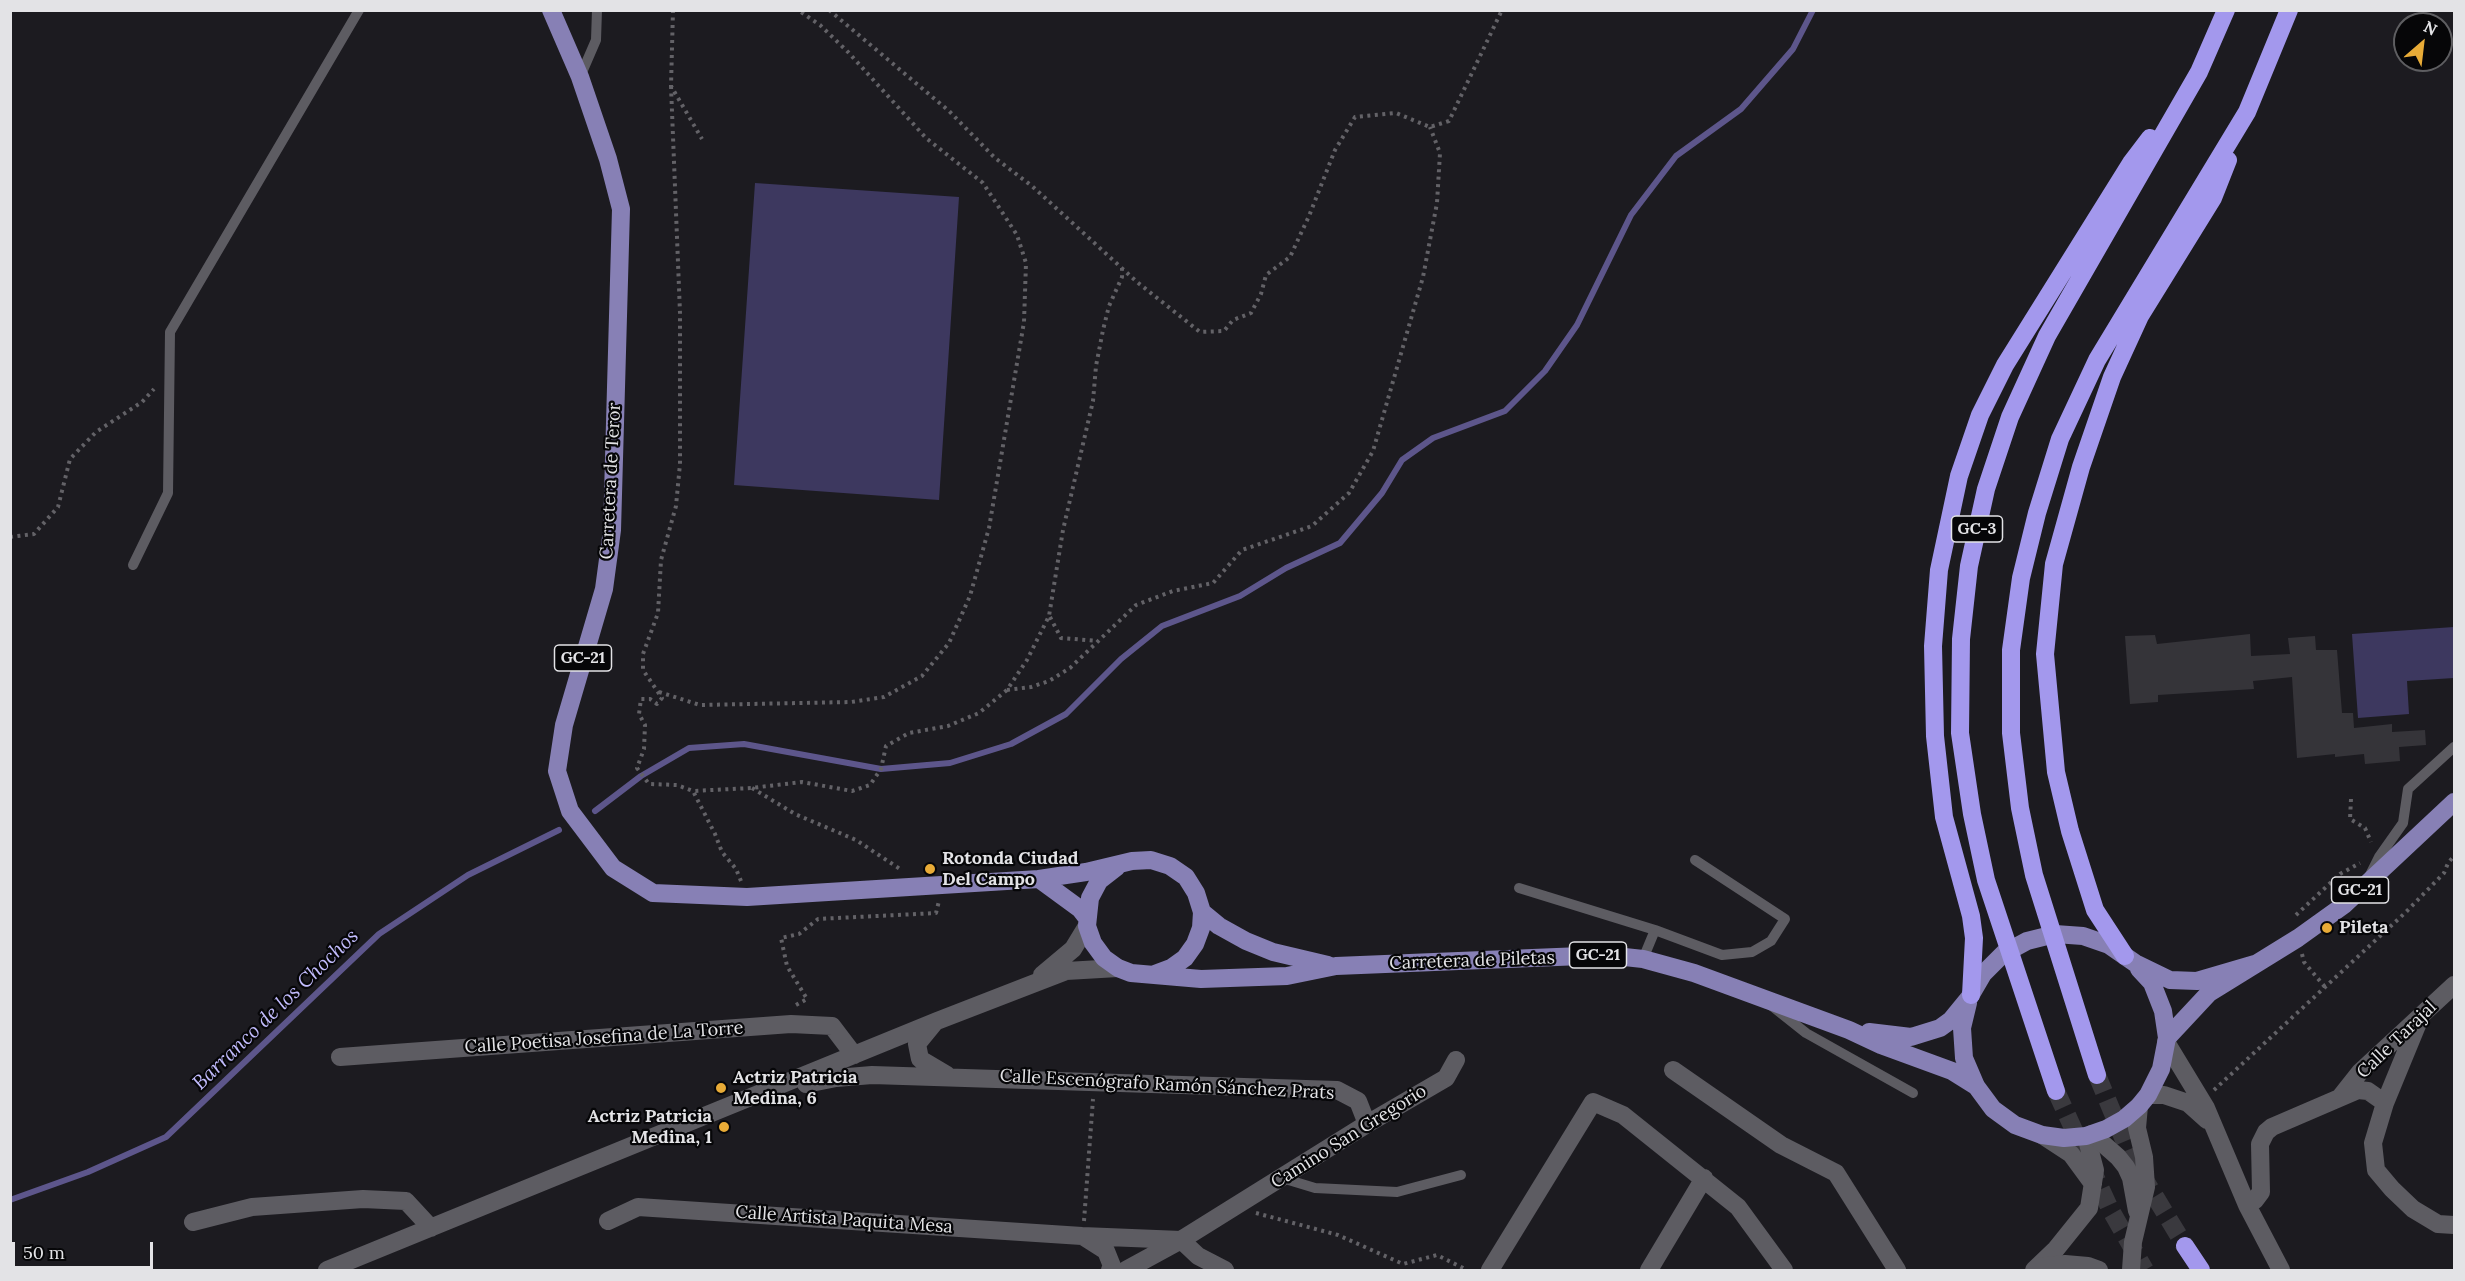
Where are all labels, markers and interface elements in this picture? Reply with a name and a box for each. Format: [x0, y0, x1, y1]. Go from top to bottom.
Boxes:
north arrow [2393, 12, 2453, 72]
text: N [2420, 16, 2441, 40]
street label: Carretera de Teror [596, 402, 626, 560]
road number: GC-3 [1952, 516, 2002, 542]
road number: GC-21 [554, 645, 612, 671]
place label: Rotonda Ciudad Del Campo [942, 848, 1079, 890]
marker: Rotonda Ciudad Del Campo [923, 862, 937, 876]
road number: GC-21 [2332, 877, 2388, 903]
place label: Pileta [2339, 917, 2389, 939]
marker: Pileta [2320, 921, 2334, 935]
water label: Barranco de los Chochos [188, 925, 364, 1095]
road number: GC-21 [1570, 942, 1626, 968]
street label: Carretera de Piletas [1389, 947, 1555, 975]
street label: Calle Tarajal [2353, 997, 2441, 1083]
street label: Calle Poetisa Josefina de La Torre [464, 1017, 744, 1059]
street label: Calle Escenógrafo Ramón Sánchez Prats [999, 1065, 1335, 1105]
place label: Actriz Patricia Medina, 6 [733, 1067, 857, 1110]
street label: Camino San Gregorio [1267, 1080, 1431, 1194]
marker: Actriz Patricia Medina, 6 [714, 1081, 728, 1095]
place label: Actriz Patricia Medina, 1 [588, 1106, 712, 1148]
marker: Actriz Patricia Medina, 1 [717, 1120, 731, 1134]
street label: Calle Artista Paquita Mesa [735, 1202, 953, 1238]
scale bar [15, 1230, 156, 1268]
text: 50 m [23, 1241, 65, 1264]

